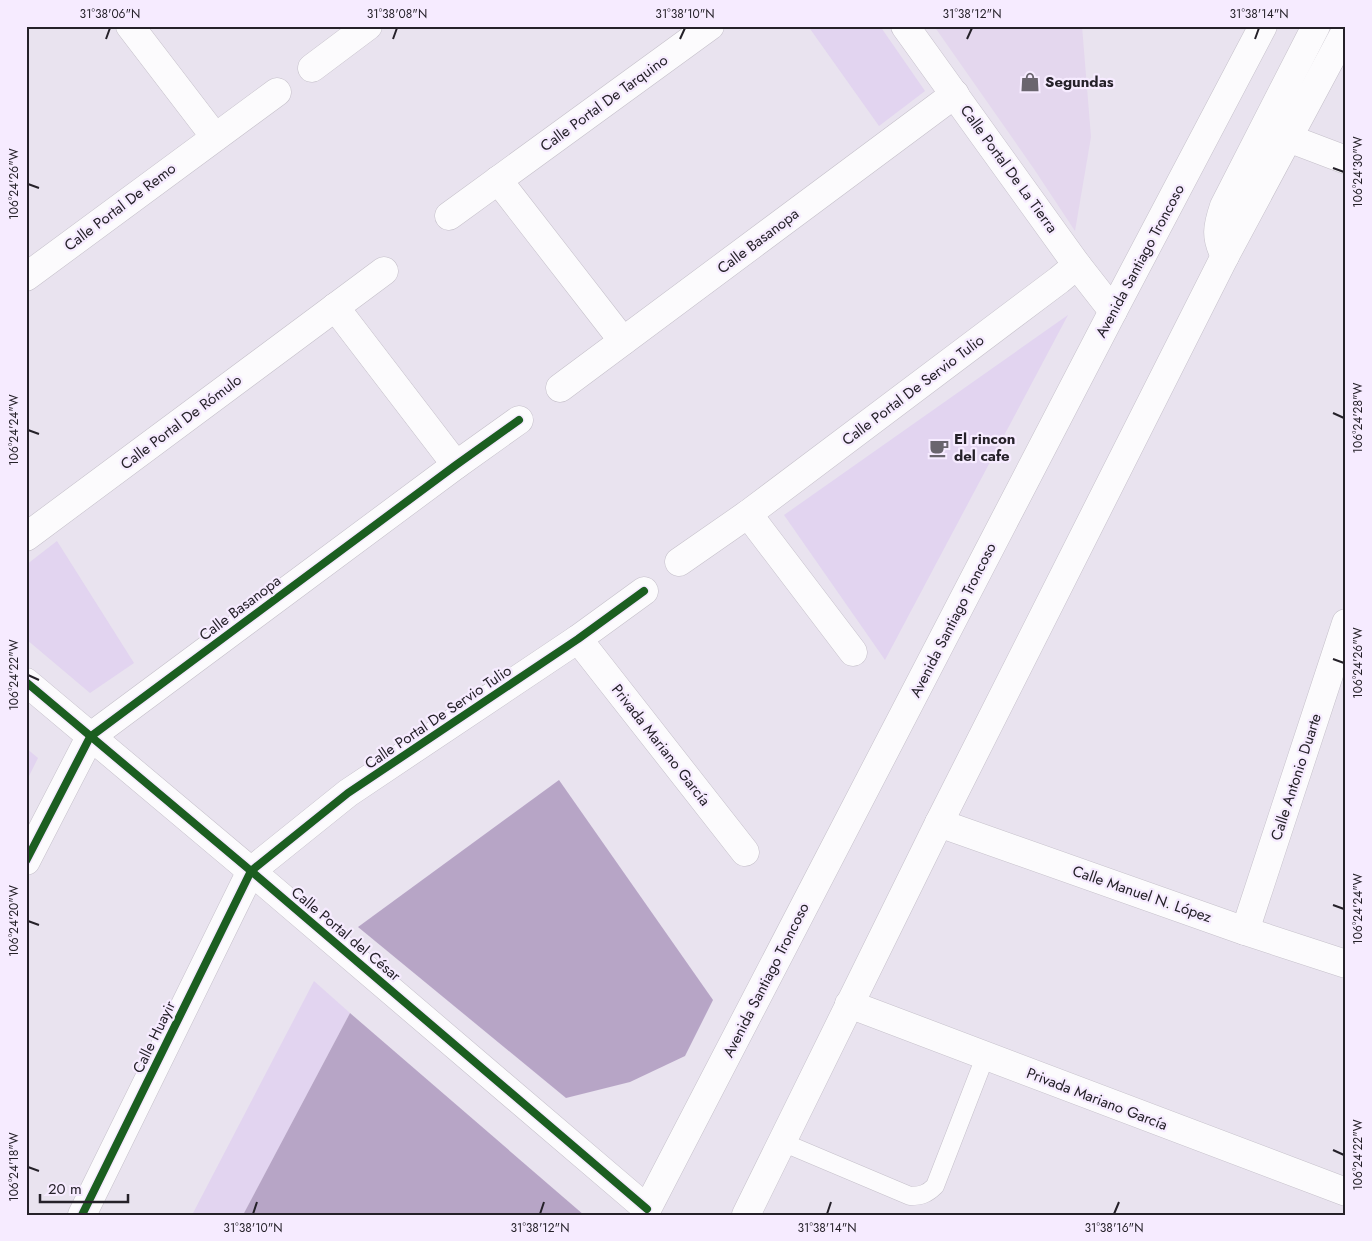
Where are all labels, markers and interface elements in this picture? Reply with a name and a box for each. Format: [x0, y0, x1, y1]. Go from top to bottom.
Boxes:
text: 31°38'06"N [80, 5, 140, 23]
text: 31°38'08"N [367, 5, 427, 23]
text: 31°38'10"N [655, 5, 715, 23]
text: 31°38'12"N [943, 5, 1001, 23]
text: 31°38'14"N [1229, 5, 1289, 23]
street label: Calle Portal De Tarquino [536, 49, 672, 157]
shop icon: Segundas [1019, 71, 1041, 93]
place label: Segundas [1045, 71, 1114, 93]
street label: Calle Portal De La Tierra [955, 100, 1063, 238]
text: 106°24'30"W [1349, 136, 1367, 208]
text: 106°24'26"W [5, 148, 23, 220]
street label: Calle Portal De Remo [59, 158, 181, 256]
street label: Avenida Santiago Troncoso [1090, 180, 1190, 342]
street label: Calle Basanopa [713, 203, 803, 279]
street label: Calle Portal De Servio Tulio [837, 329, 989, 451]
street label: Calle Portal De Rómulo [116, 369, 246, 475]
text: 106°24'28"W [1349, 382, 1367, 453]
text: 106°24'24"W [5, 394, 23, 466]
place label: El rincon del cafe [954, 428, 1015, 467]
cafe icon: El rincon del cafe [928, 437, 950, 459]
street label: Avenida Santiago Troncoso [904, 539, 1002, 701]
street label: Calle Basanopa [195, 570, 285, 646]
text: 106°24'26"W [1349, 627, 1367, 699]
text: 106°24'22"W [5, 639, 23, 711]
street label: Calle Portal De Servio Tulio [360, 660, 516, 774]
street label: Privada Mariano García [606, 679, 716, 811]
street label: Calle Antonio Duarte [1265, 710, 1327, 843]
street label: Calle Manuel N. López [1069, 860, 1215, 928]
text: 106°24'24"W [1349, 873, 1367, 945]
street label: Calle Portal del César [286, 882, 406, 987]
text: 106°24'20"W [5, 885, 23, 957]
street label: Avenida Santiago Troncoso [717, 899, 815, 1061]
street label: Calle Huayir [127, 996, 181, 1077]
street label: Privada Mariano García [1023, 1062, 1171, 1136]
text: 106°24'22"W [1349, 1119, 1367, 1191]
text: 106°24'18"W [5, 1132, 23, 1202]
scale bar [40, 1171, 128, 1203]
text: 20 m [48, 1178, 82, 1200]
text: 31°38'10"N [223, 1219, 283, 1237]
text: 31°38'12"N [511, 1219, 569, 1237]
text: 31°38'14"N [797, 1219, 857, 1237]
text: 31°38'16"N [1084, 1219, 1144, 1237]

